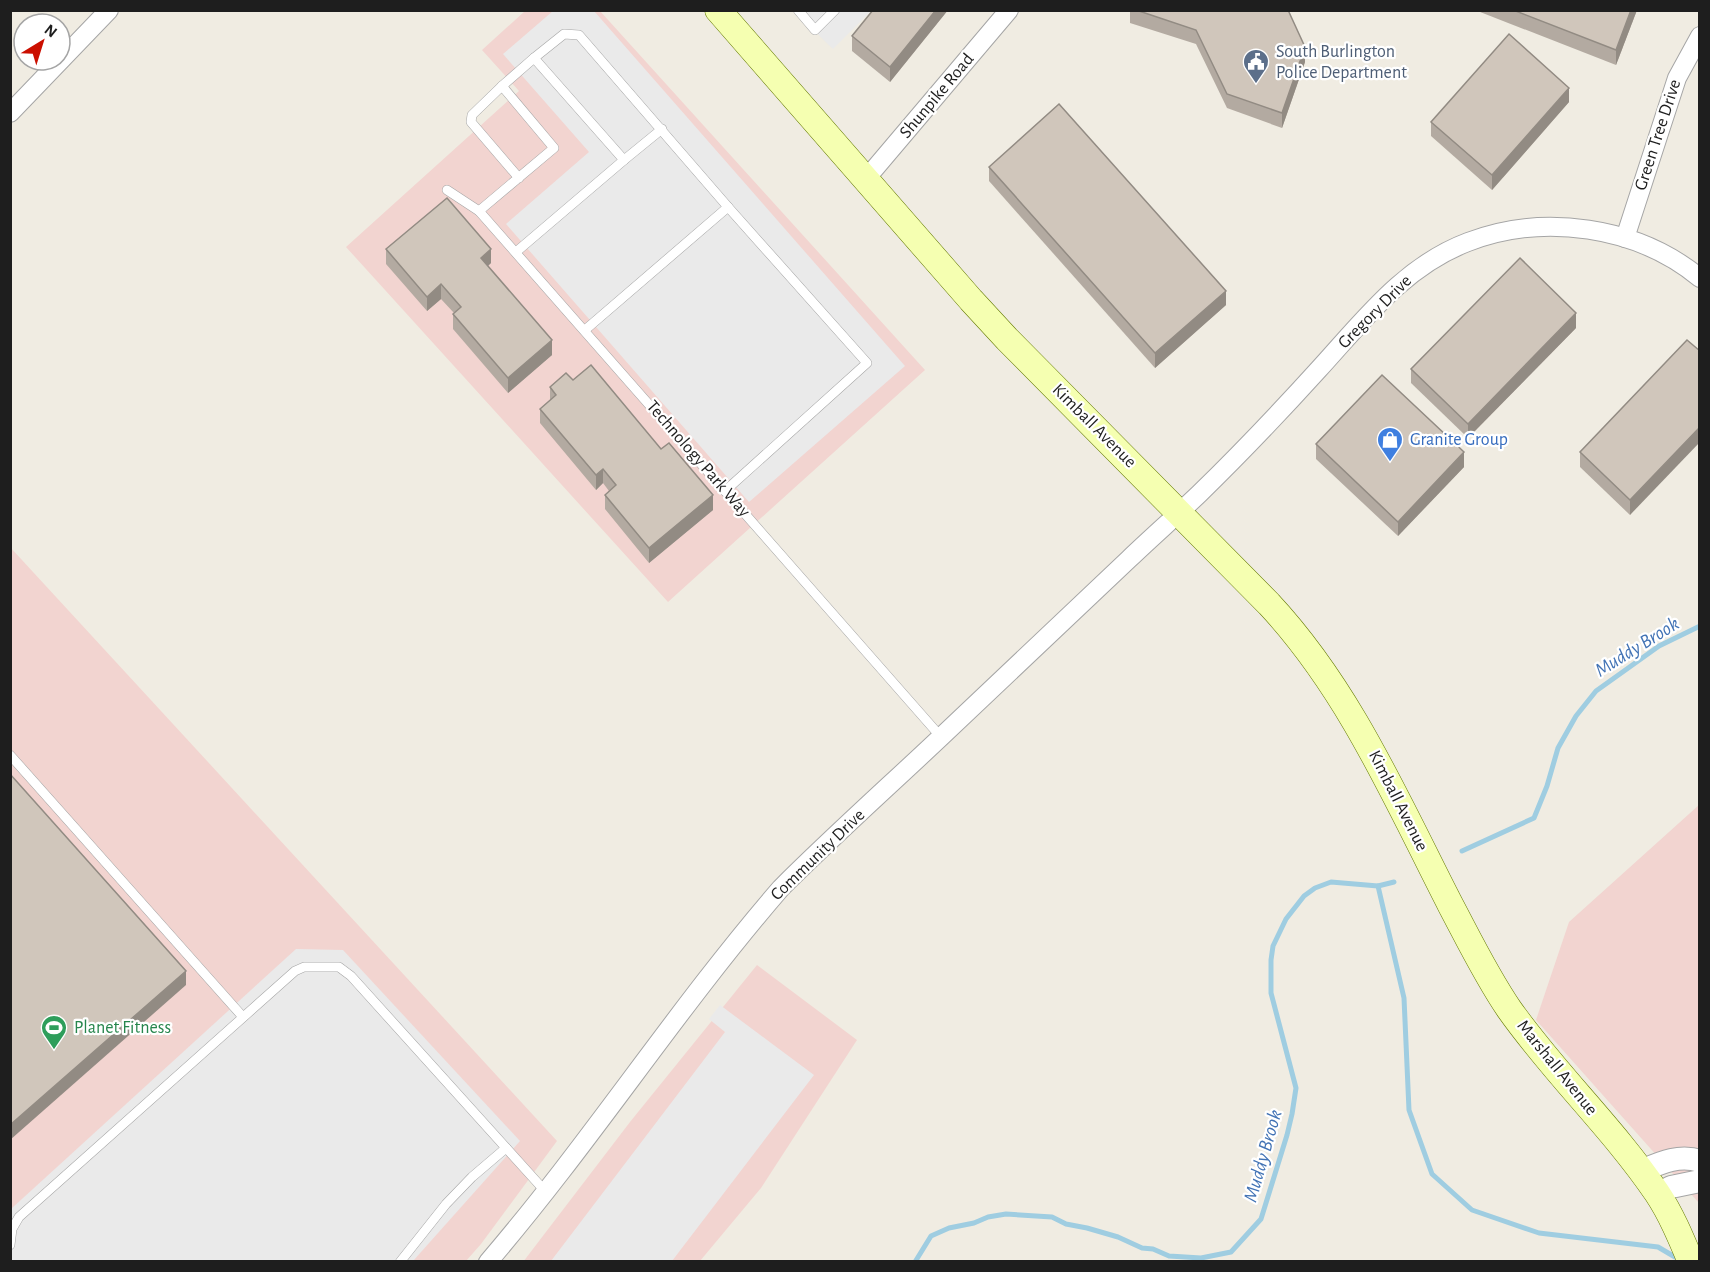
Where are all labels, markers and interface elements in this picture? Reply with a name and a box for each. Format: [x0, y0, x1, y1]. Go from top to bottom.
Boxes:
north arrow [12, 12, 72, 72]
text: N [41, 21, 60, 41]
place label: South Burlington Police Department [1276, 43, 1407, 82]
public building icon: South Burlington Police Department [1241, 47, 1271, 85]
street label: Shunpike Road [897, 50, 977, 142]
street label: Green Tree Drive [1632, 77, 1684, 193]
street label: Gregory Drive [1335, 272, 1415, 352]
street label: Kimball Avenue [1049, 381, 1139, 471]
street label: Technology Park Way [643, 397, 753, 521]
shop icon: Granite Group [1375, 425, 1405, 463]
place label: Granite Group [1410, 431, 1508, 449]
water label: Muddy Brook [1591, 613, 1683, 681]
street label: Kimball Avenue [1365, 748, 1431, 854]
street label: Community Drive [768, 806, 868, 904]
sports icon: Planet Fitness [39, 1013, 69, 1051]
street label: Marshall Avenue [1513, 1017, 1601, 1119]
place label: Planet Fitness [74, 1019, 171, 1037]
water label: Muddy Brook [1240, 1108, 1286, 1204]

